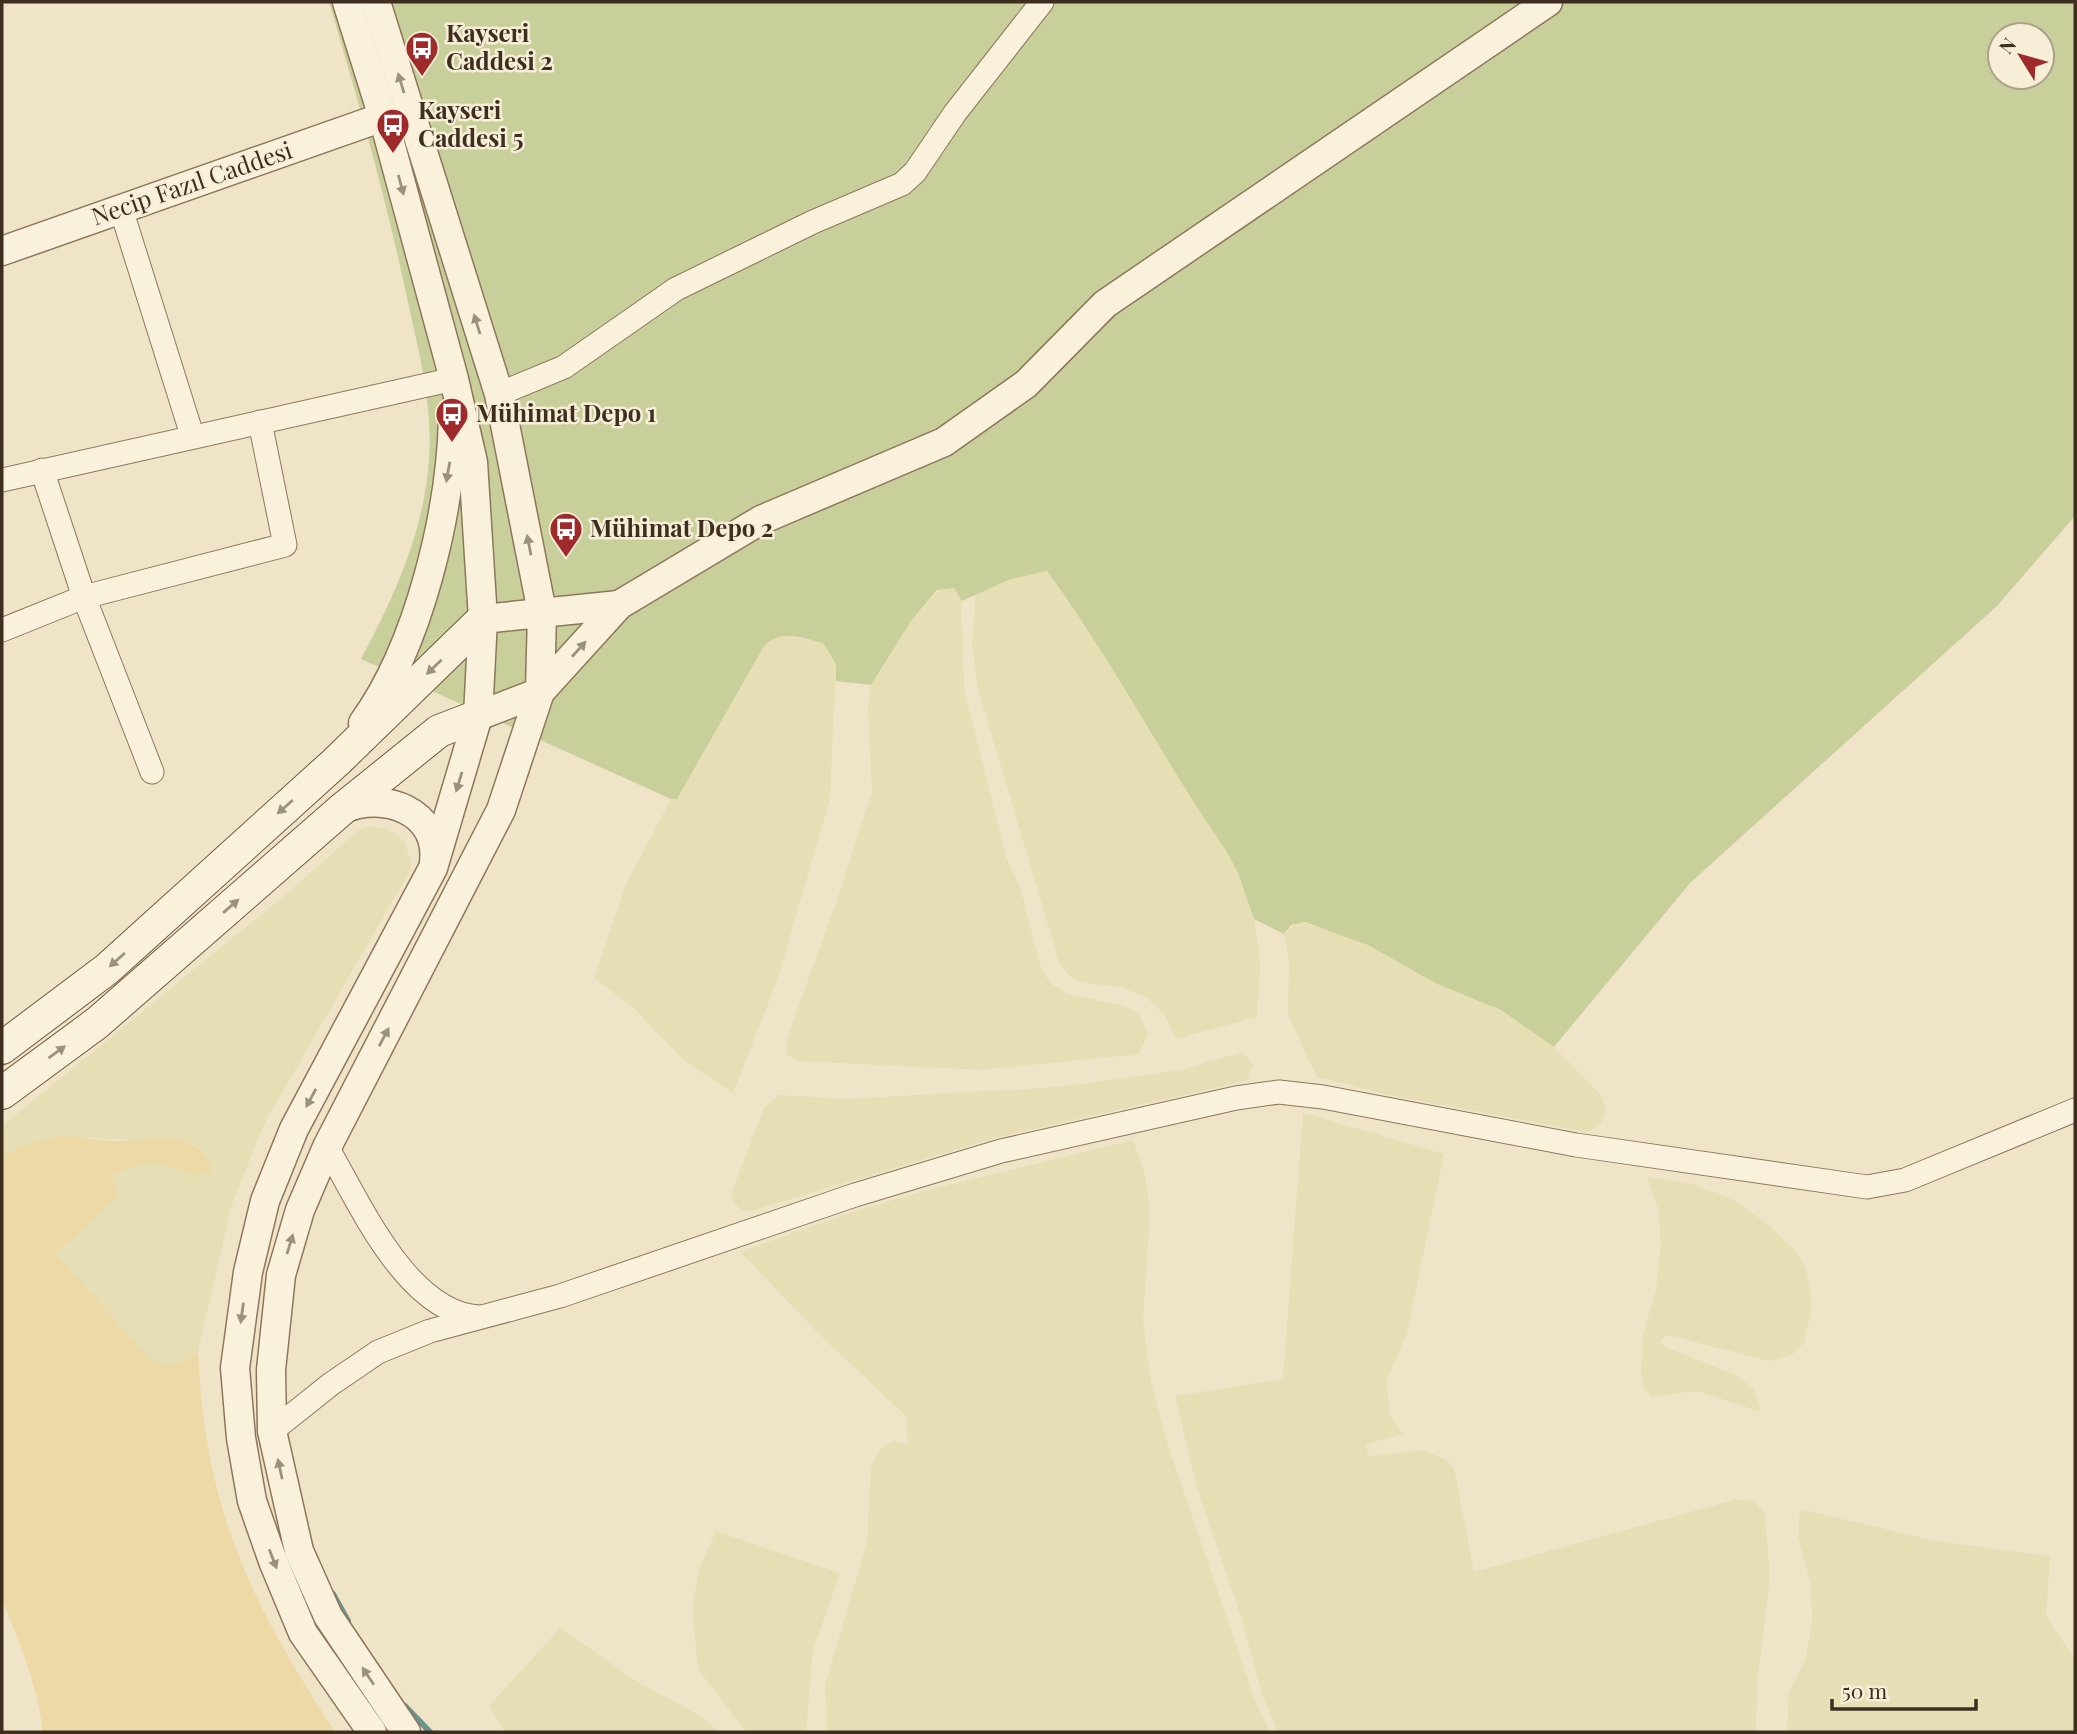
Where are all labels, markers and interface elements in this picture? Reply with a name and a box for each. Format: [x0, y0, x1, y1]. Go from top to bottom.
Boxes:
place label: Kayseri Caddesi 2 [446, 16, 553, 76]
north arrow [1986, 21, 2056, 91]
bus stop icon: Kayseri Caddesi 2 [403, 29, 441, 78]
text: N [1992, 32, 2021, 58]
one-way arrow [396, 73, 406, 94]
place label: Kayseri Caddesi 5 [418, 93, 523, 153]
bus stop icon: Kayseri Caddesi 5 [374, 106, 412, 155]
street label: Necip Fazıl Caddesi [87, 133, 296, 231]
one-way arrow [396, 174, 407, 196]
one-way arrow [471, 313, 481, 334]
bus stop icon: Mühimat Depo 1 [433, 395, 471, 444]
place label: Mühimat Depo 1 [476, 396, 656, 428]
one-way arrow [442, 461, 453, 483]
bus stop icon: Mühimat Depo 2 [547, 510, 585, 559]
place label: Mühimat Depo 2 [590, 511, 773, 543]
one-way arrow [523, 534, 534, 556]
one-way arrow [571, 640, 587, 657]
one-way arrow [426, 658, 443, 674]
one-way arrow [453, 772, 463, 793]
one-way arrow [277, 799, 294, 815]
one-way arrow [222, 898, 240, 914]
one-way arrow [108, 952, 126, 968]
one-way arrow [378, 1027, 390, 1047]
one-way arrow [48, 1045, 66, 1059]
one-way arrow [305, 1088, 317, 1107]
one-way arrow [286, 1233, 296, 1254]
one-way arrow [237, 1302, 248, 1324]
one-way arrow [274, 1458, 285, 1480]
one-way arrow [267, 1549, 278, 1570]
one-way arrow [362, 1666, 375, 1685]
scale bar [1832, 1668, 1976, 1712]
text: 50 m [1842, 1676, 1888, 1704]

